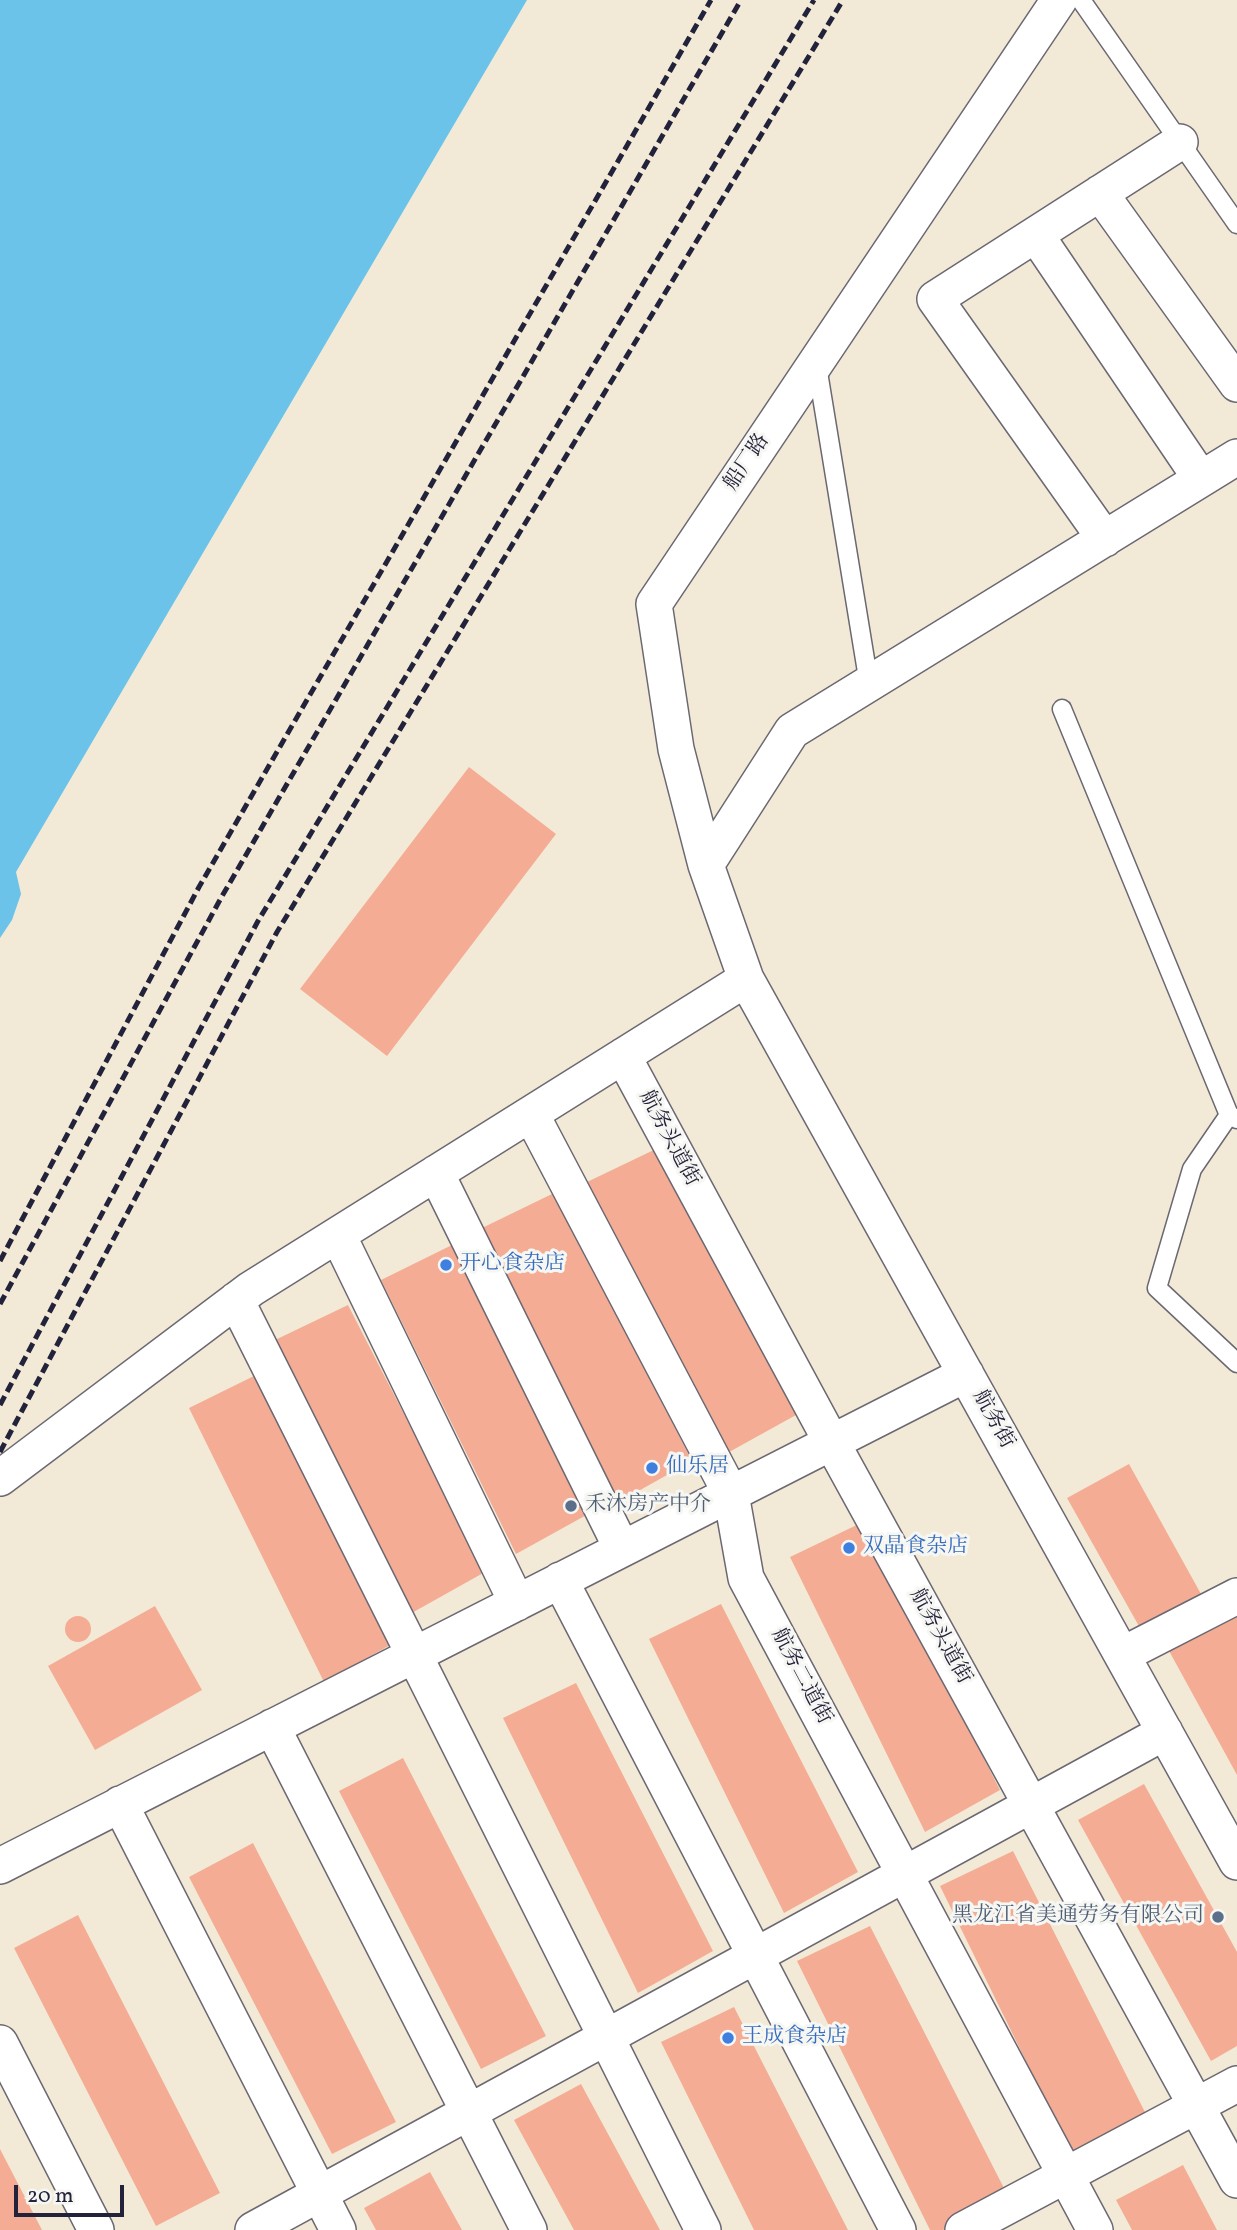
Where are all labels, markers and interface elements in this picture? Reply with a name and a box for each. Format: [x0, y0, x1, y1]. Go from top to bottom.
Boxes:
street label: 船厂路 [720, 430, 776, 496]
street label: 航务头道街 [632, 1087, 704, 1191]
place label: 开心食杂店 [460, 1252, 565, 1278]
marker: 开心食杂店 [438, 1257, 454, 1273]
street label: 航务街 [966, 1386, 1018, 1454]
place label: 仙乐居 [666, 1455, 729, 1481]
marker: 仙乐居 [644, 1460, 660, 1476]
place label: 禾沐房产中介 [585, 1493, 711, 1519]
marker: 禾沐房产中介 [563, 1498, 579, 1514]
place label: 双晶食杂店 [863, 1535, 968, 1561]
marker: 双晶食杂店 [841, 1540, 857, 1556]
street label: 航务头道街 [903, 1585, 975, 1689]
street label: 航务二道街 [764, 1625, 836, 1729]
place label: 黑龙江省美通劳务有限公司 [952, 1904, 1204, 1930]
marker: 黑龙江省美通劳务有限公司 [1210, 1909, 1226, 1925]
place label: 王成食杂店 [742, 2025, 847, 2051]
marker: 王成食杂店 [720, 2030, 736, 2046]
scale bar [18, 2170, 128, 2214]
text: 20 m [27, 2182, 73, 2211]

